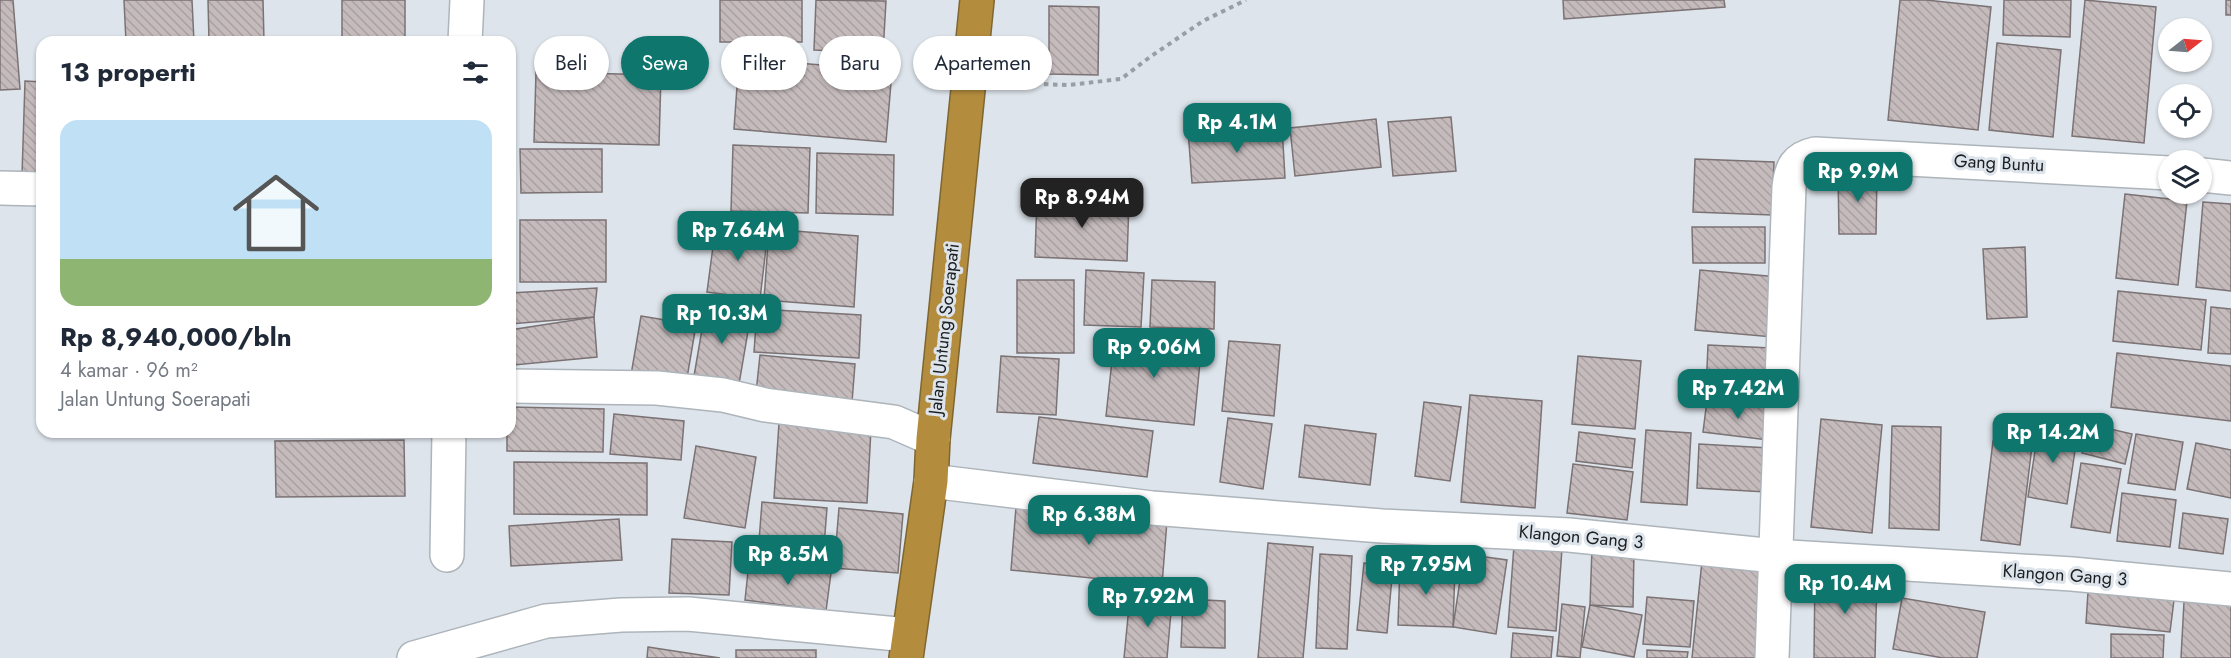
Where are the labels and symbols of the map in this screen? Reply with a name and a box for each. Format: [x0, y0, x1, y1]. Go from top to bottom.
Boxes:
north arrow [2158, 18, 2212, 72]
pin: Rp 4.1M [1182, 103, 1292, 154]
street label: Gang Buntu [1953, 148, 2045, 178]
pin: Rp 9.9M [1803, 152, 1913, 203]
pin: Rp 8.94M [1020, 178, 1144, 229]
pin: Rp 7.64M [676, 211, 800, 262]
street label: Jalan Untung Soerapati [922, 242, 966, 418]
pin: Rp 10.3M [660, 294, 784, 345]
pin: Rp 9.06M [1092, 328, 1216, 379]
pin: Rp 7.42M [1676, 369, 1800, 420]
pin: Rp 14.2M [1991, 413, 2115, 464]
pin: Rp 6.38M [1027, 495, 1151, 546]
street label: Klangon Gang 3 [1518, 519, 1645, 555]
pin: Rp 8.5M [733, 535, 843, 586]
pin: Rp 7.95M [1364, 545, 1488, 596]
street label: Klangon Gang 3 [2002, 558, 2128, 592]
pin: Rp 10.4M [1783, 564, 1907, 615]
pin: Rp 7.92M [1086, 577, 1210, 628]

